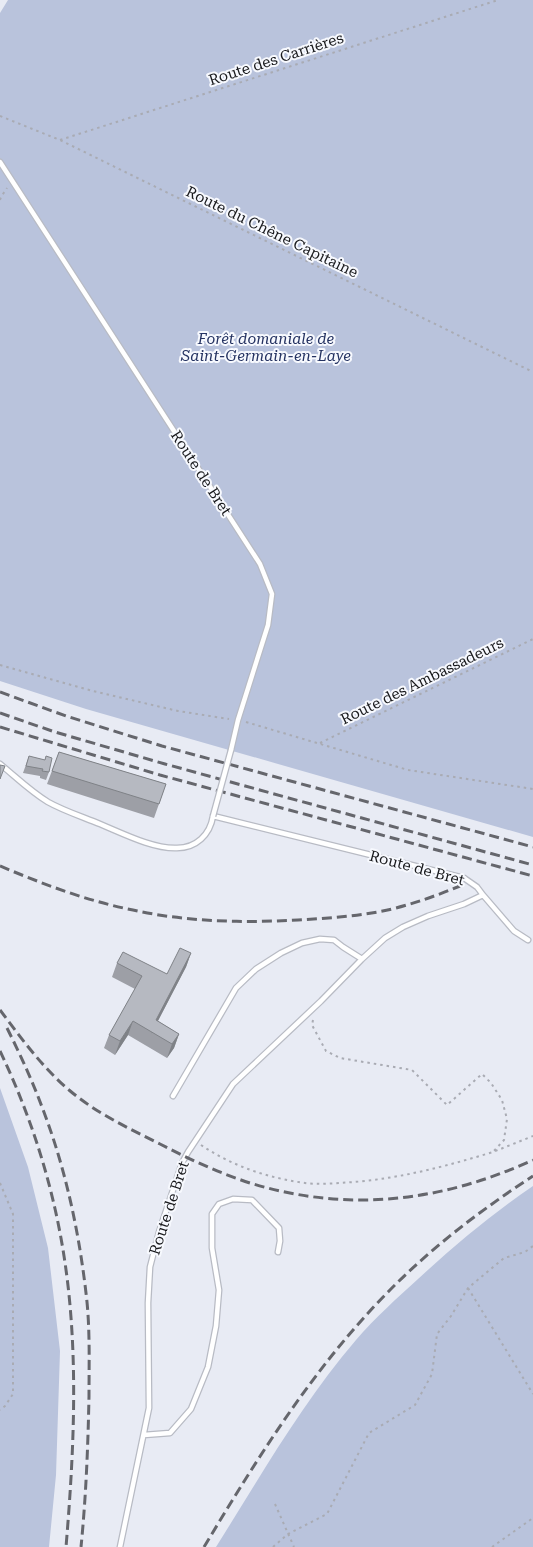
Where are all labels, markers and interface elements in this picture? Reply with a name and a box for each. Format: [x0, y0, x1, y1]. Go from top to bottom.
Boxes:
street label: Route des Carrières [206, 29, 346, 89]
street label: Route du Chêne Capitaine [183, 182, 361, 282]
park label: Forêt domaniale de Saint-Germain-en-Laye [180, 330, 351, 365]
street label: Route de Bret [167, 427, 235, 519]
street label: Route des Ambassadeurs [338, 634, 506, 728]
street label: Route de Bret [367, 847, 467, 889]
street label: Route de Bret [145, 1158, 193, 1257]

